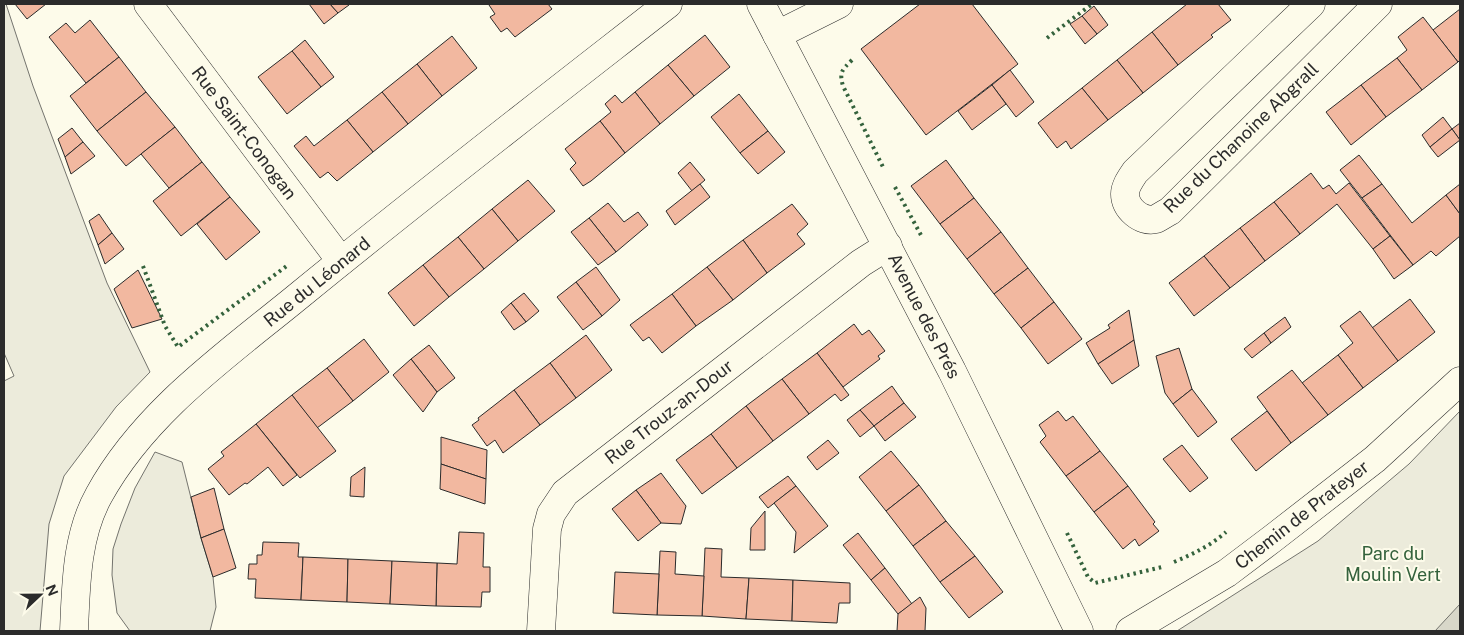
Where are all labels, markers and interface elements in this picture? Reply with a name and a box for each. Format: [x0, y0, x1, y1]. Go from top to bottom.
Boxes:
street label: Rue du Chanoine Abgrall [1159, 58, 1322, 217]
street label: Rue Saint-Conogan [188, 62, 301, 203]
street label: Rue du Léonard [259, 232, 374, 331]
street label: Avenue des Prés [884, 250, 965, 382]
street label: Rue Trouz-an-Dour [600, 355, 737, 468]
street label: Chemin de Prateyer [1231, 456, 1373, 573]
park label: Parc du Moulin Vert [1345, 543, 1441, 585]
north arrow [15, 570, 65, 620]
text: N [43, 582, 62, 598]

